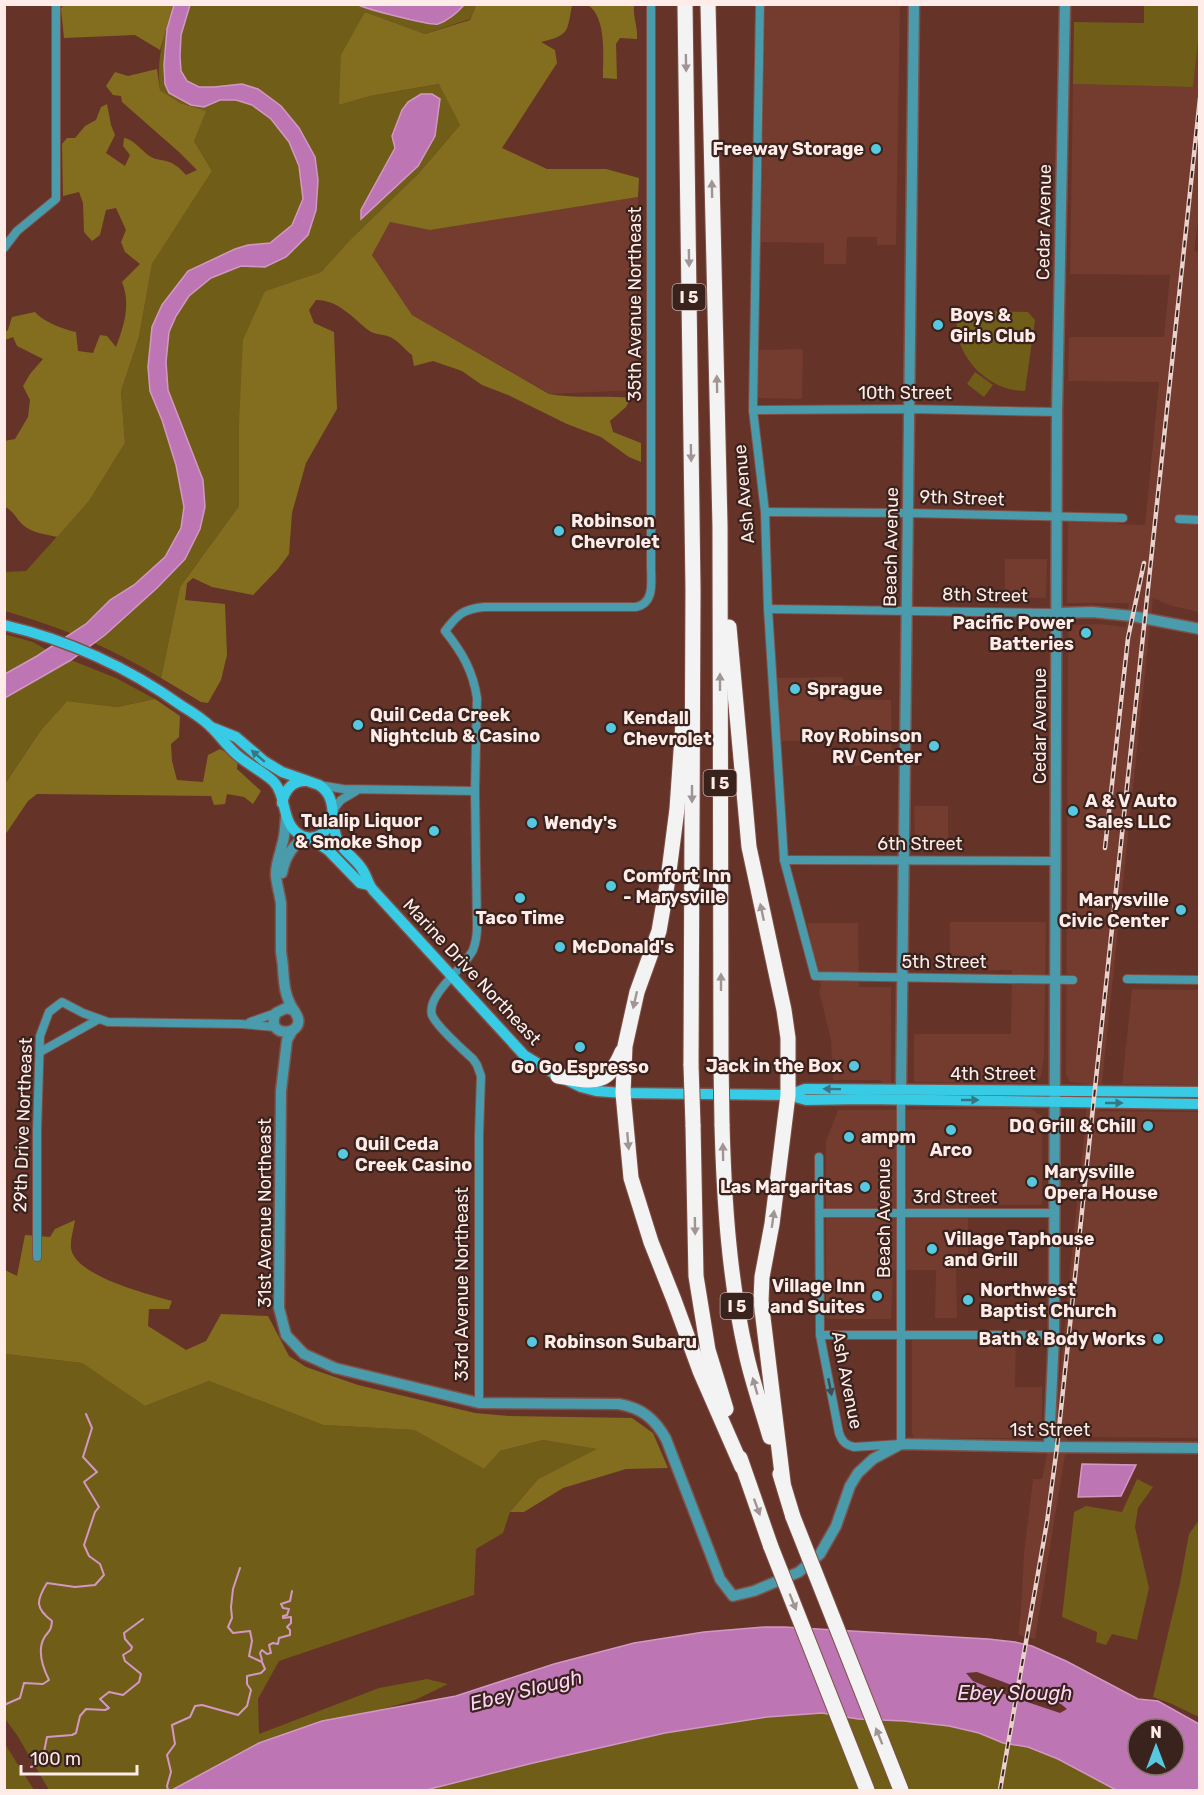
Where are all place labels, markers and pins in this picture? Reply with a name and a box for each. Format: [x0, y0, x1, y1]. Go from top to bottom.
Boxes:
place label: Freeway Storage [713, 138, 864, 160]
marker: Freeway Storage [869, 142, 883, 156]
place label: Boys & Girls Club [950, 304, 1036, 347]
marker: Boys & Girls Club [931, 318, 945, 332]
place label: Robinson Chevrolet [571, 510, 660, 553]
marker: Robinson Chevrolet [552, 524, 566, 538]
place label: Pacific Power Batteries [953, 612, 1074, 655]
marker: Pacific Power Batteries [1079, 626, 1093, 640]
place label: Sprague [807, 678, 883, 700]
marker: Sprague [788, 682, 802, 696]
place label: Quil Ceda Creek Nightclub & Casino [370, 704, 540, 747]
place label: Kendall Chevrolet [623, 707, 712, 750]
marker: Quil Ceda Creek Nightclub & Casino [351, 718, 365, 732]
marker: Kendall Chevrolet [604, 721, 618, 735]
place label: Roy Robinson RV Center [801, 725, 922, 768]
marker: Roy Robinson RV Center [927, 739, 941, 753]
place label: A & V Auto Sales LLC [1085, 790, 1177, 833]
marker: A & V Auto Sales LLC [1066, 804, 1080, 818]
place label: Tulalip Liquor & Smoke Shop [295, 810, 422, 853]
place label: Wendy's [544, 812, 617, 834]
marker: Wendy's [525, 816, 539, 830]
marker: Tulalip Liquor & Smoke Shop [427, 824, 441, 838]
place label: Comfort Inn - Marysville [623, 865, 731, 908]
marker: Comfort Inn - Marysville [604, 879, 618, 893]
place label: Marysville Civic Center [1059, 889, 1169, 932]
marker: Taco Time [513, 891, 527, 905]
marker: Marysville Civic Center [1174, 903, 1188, 917]
place label: Taco Time [476, 907, 565, 929]
place label: McDonald's [572, 936, 674, 958]
marker: McDonald's [553, 940, 567, 954]
marker: Go Go Espresso [573, 1040, 587, 1054]
place label: Jack in the Box [706, 1055, 842, 1077]
place label: Go Go Espresso [511, 1056, 649, 1078]
marker: Jack in the Box [847, 1059, 861, 1073]
place label: DQ Grill & Chill [1009, 1115, 1136, 1137]
marker: DQ Grill & Chill [1141, 1119, 1155, 1133]
marker: Arco [944, 1123, 958, 1137]
place label: ampm [861, 1126, 916, 1148]
marker: ampm [842, 1130, 856, 1144]
place label: Quil Ceda Creek Casino [355, 1133, 472, 1176]
place label: Arco [930, 1139, 972, 1161]
marker: Quil Ceda Creek Casino [336, 1147, 350, 1161]
place label: Marysville Opera House [1044, 1161, 1158, 1204]
marker: Marysville Opera House [1025, 1175, 1039, 1189]
place label: Las Margaritas [720, 1176, 853, 1198]
marker: Las Margaritas [858, 1180, 872, 1194]
place label: Village Taphouse and Grill [944, 1228, 1095, 1271]
marker: Village Taphouse and Grill [925, 1242, 939, 1256]
place label: Village Inn and Suites [770, 1275, 865, 1318]
place label: Northwest Baptist Church [980, 1279, 1117, 1322]
marker: Village Inn and Suites [870, 1289, 884, 1303]
marker: Northwest Baptist Church [961, 1293, 975, 1307]
place label: Bath & Body Works [979, 1328, 1146, 1350]
place label: Robinson Subaru [544, 1331, 697, 1353]
marker: Bath & Body Works [1151, 1332, 1165, 1346]
marker: Robinson Subaru [525, 1335, 539, 1349]

